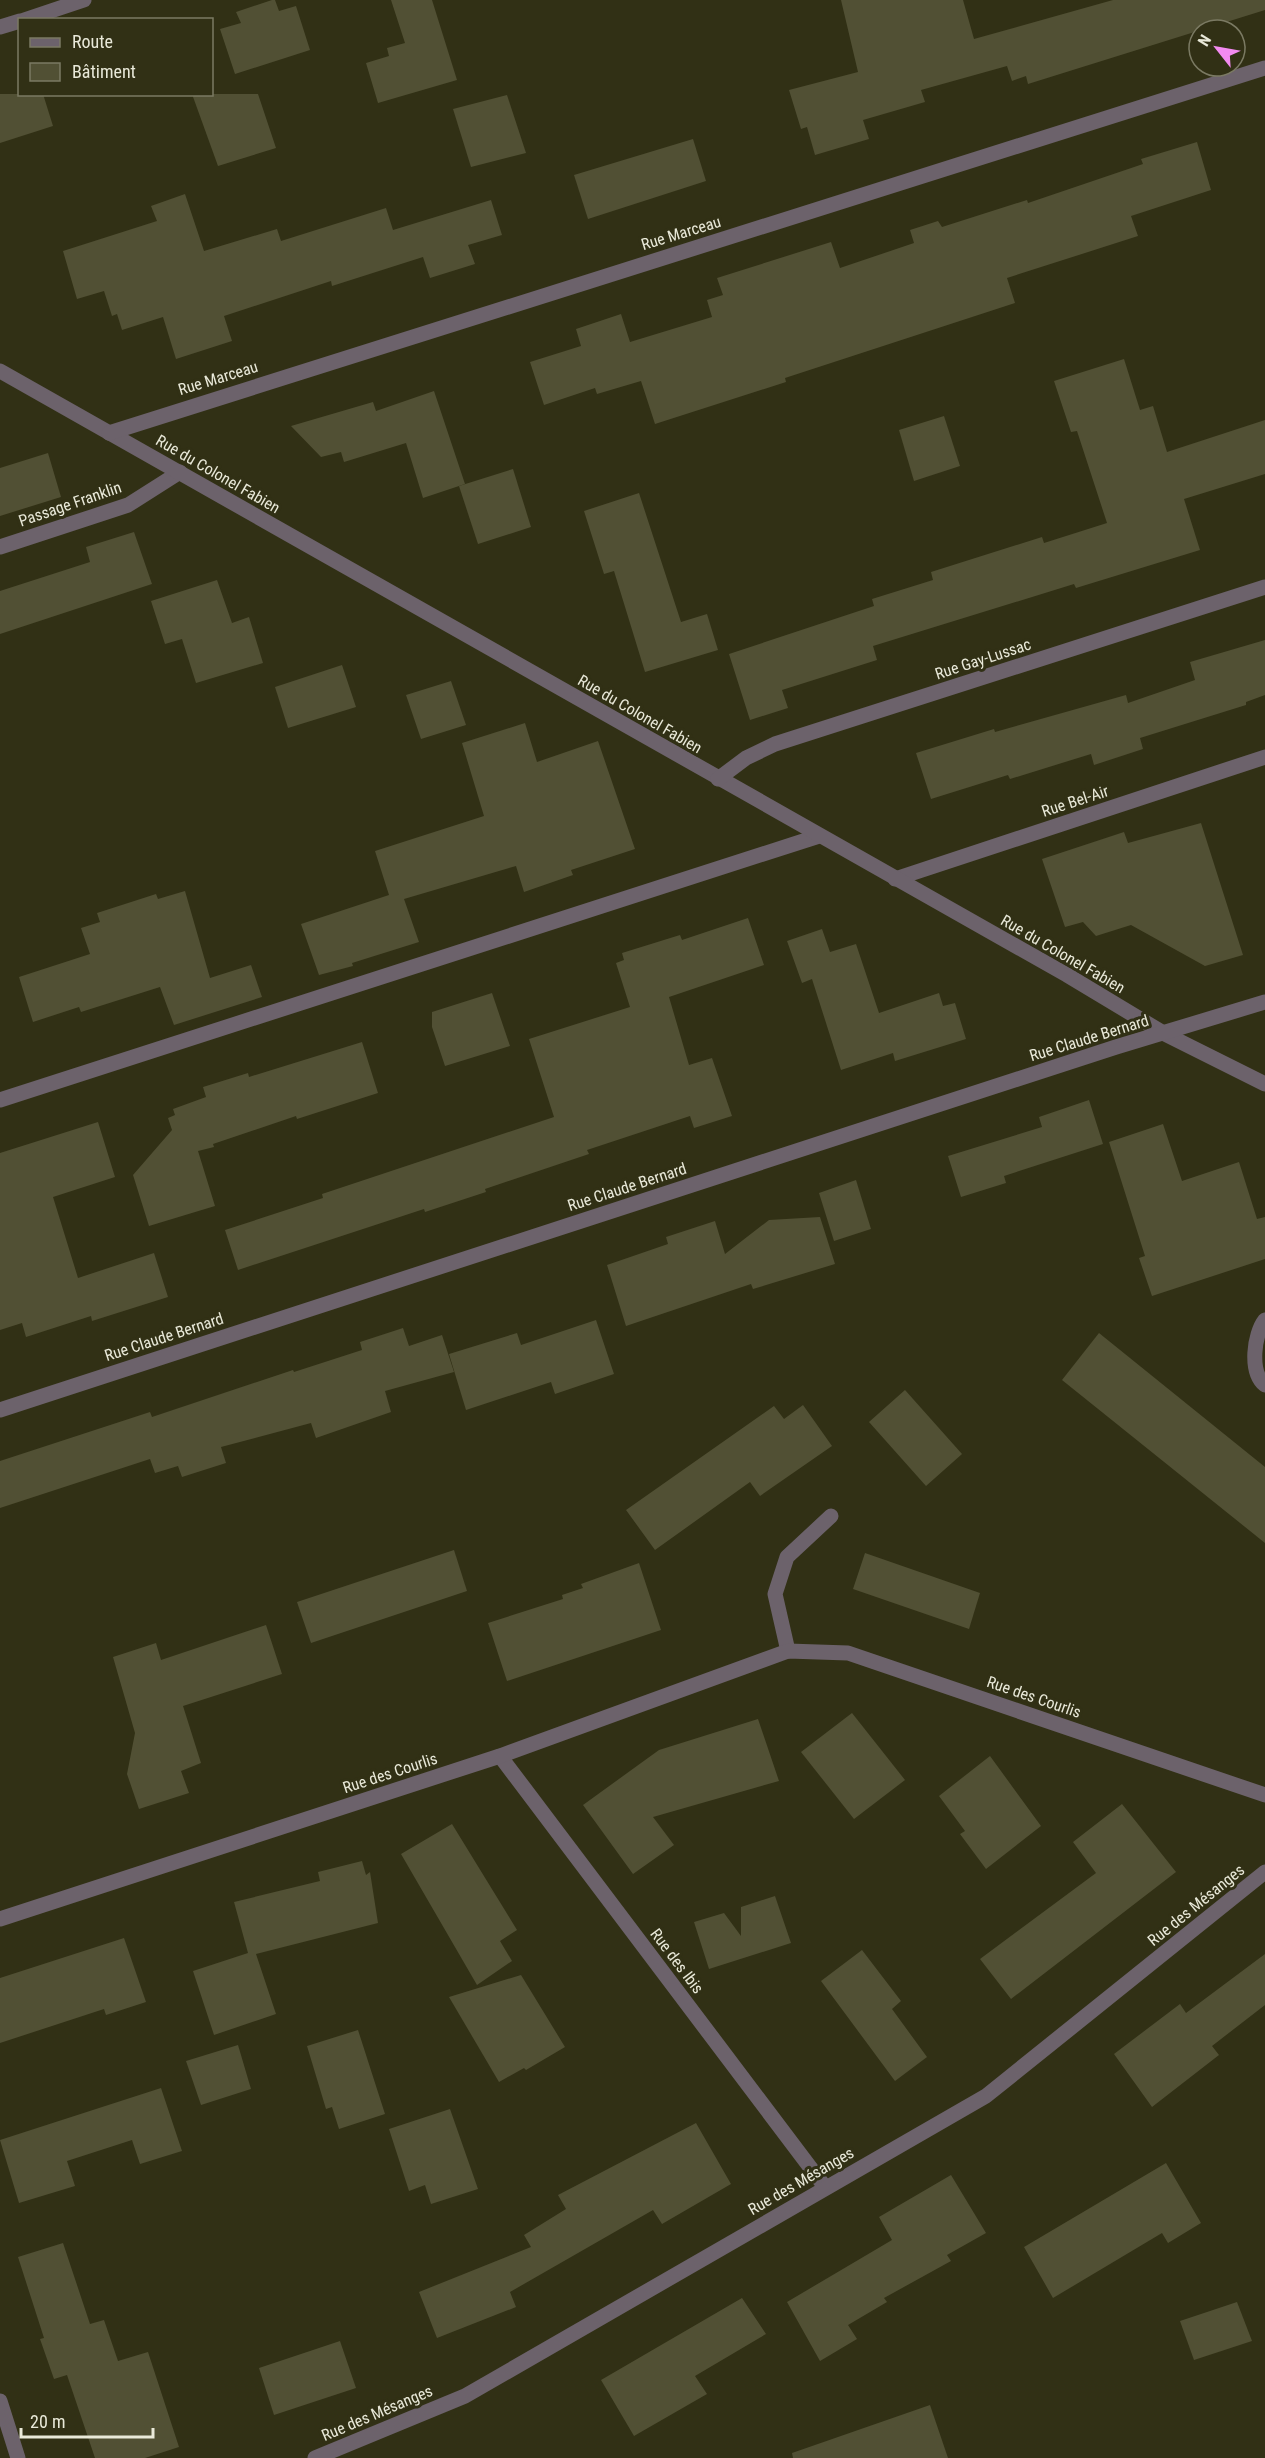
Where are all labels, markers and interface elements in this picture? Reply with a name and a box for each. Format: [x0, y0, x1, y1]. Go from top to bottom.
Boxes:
legend [18, 18, 213, 96]
north arrow [1187, 18, 1247, 78]
text: Route [72, 31, 113, 52]
text: N [1194, 31, 1215, 50]
text: Bâtiment [72, 61, 136, 82]
street label: Rue Marceau [639, 212, 723, 254]
street label: Rue Marceau [176, 357, 260, 399]
street label: Rue du Colonel Fabien [153, 431, 283, 517]
street label: Passage Franklin [16, 478, 124, 530]
street label: Rue Gay-Lussac [933, 635, 1033, 683]
street label: Rue du Colonel Fabien [575, 671, 705, 757]
street label: Rue Bel-Air [1039, 781, 1111, 821]
street label: Rue du Colonel Fabien [998, 911, 1128, 997]
street label: Rue Claude Bernard [1027, 1011, 1151, 1065]
street label: Rue Claude Bernard [565, 1159, 689, 1215]
street label: Rue Claude Bernard [102, 1309, 226, 1365]
street label: Rue des Courlis [985, 1672, 1083, 1722]
street label: Rue des Courlis [340, 1749, 440, 1797]
street label: Rue des Mésanges [1144, 1860, 1248, 1950]
street label: Rue des Ibis [646, 1925, 708, 1997]
street label: Rue des Mésanges [745, 2143, 857, 2219]
street label: Rue des Mésanges [319, 2381, 435, 2445]
scale bar [21, 2401, 153, 2439]
text: 20 m [30, 2411, 65, 2432]

